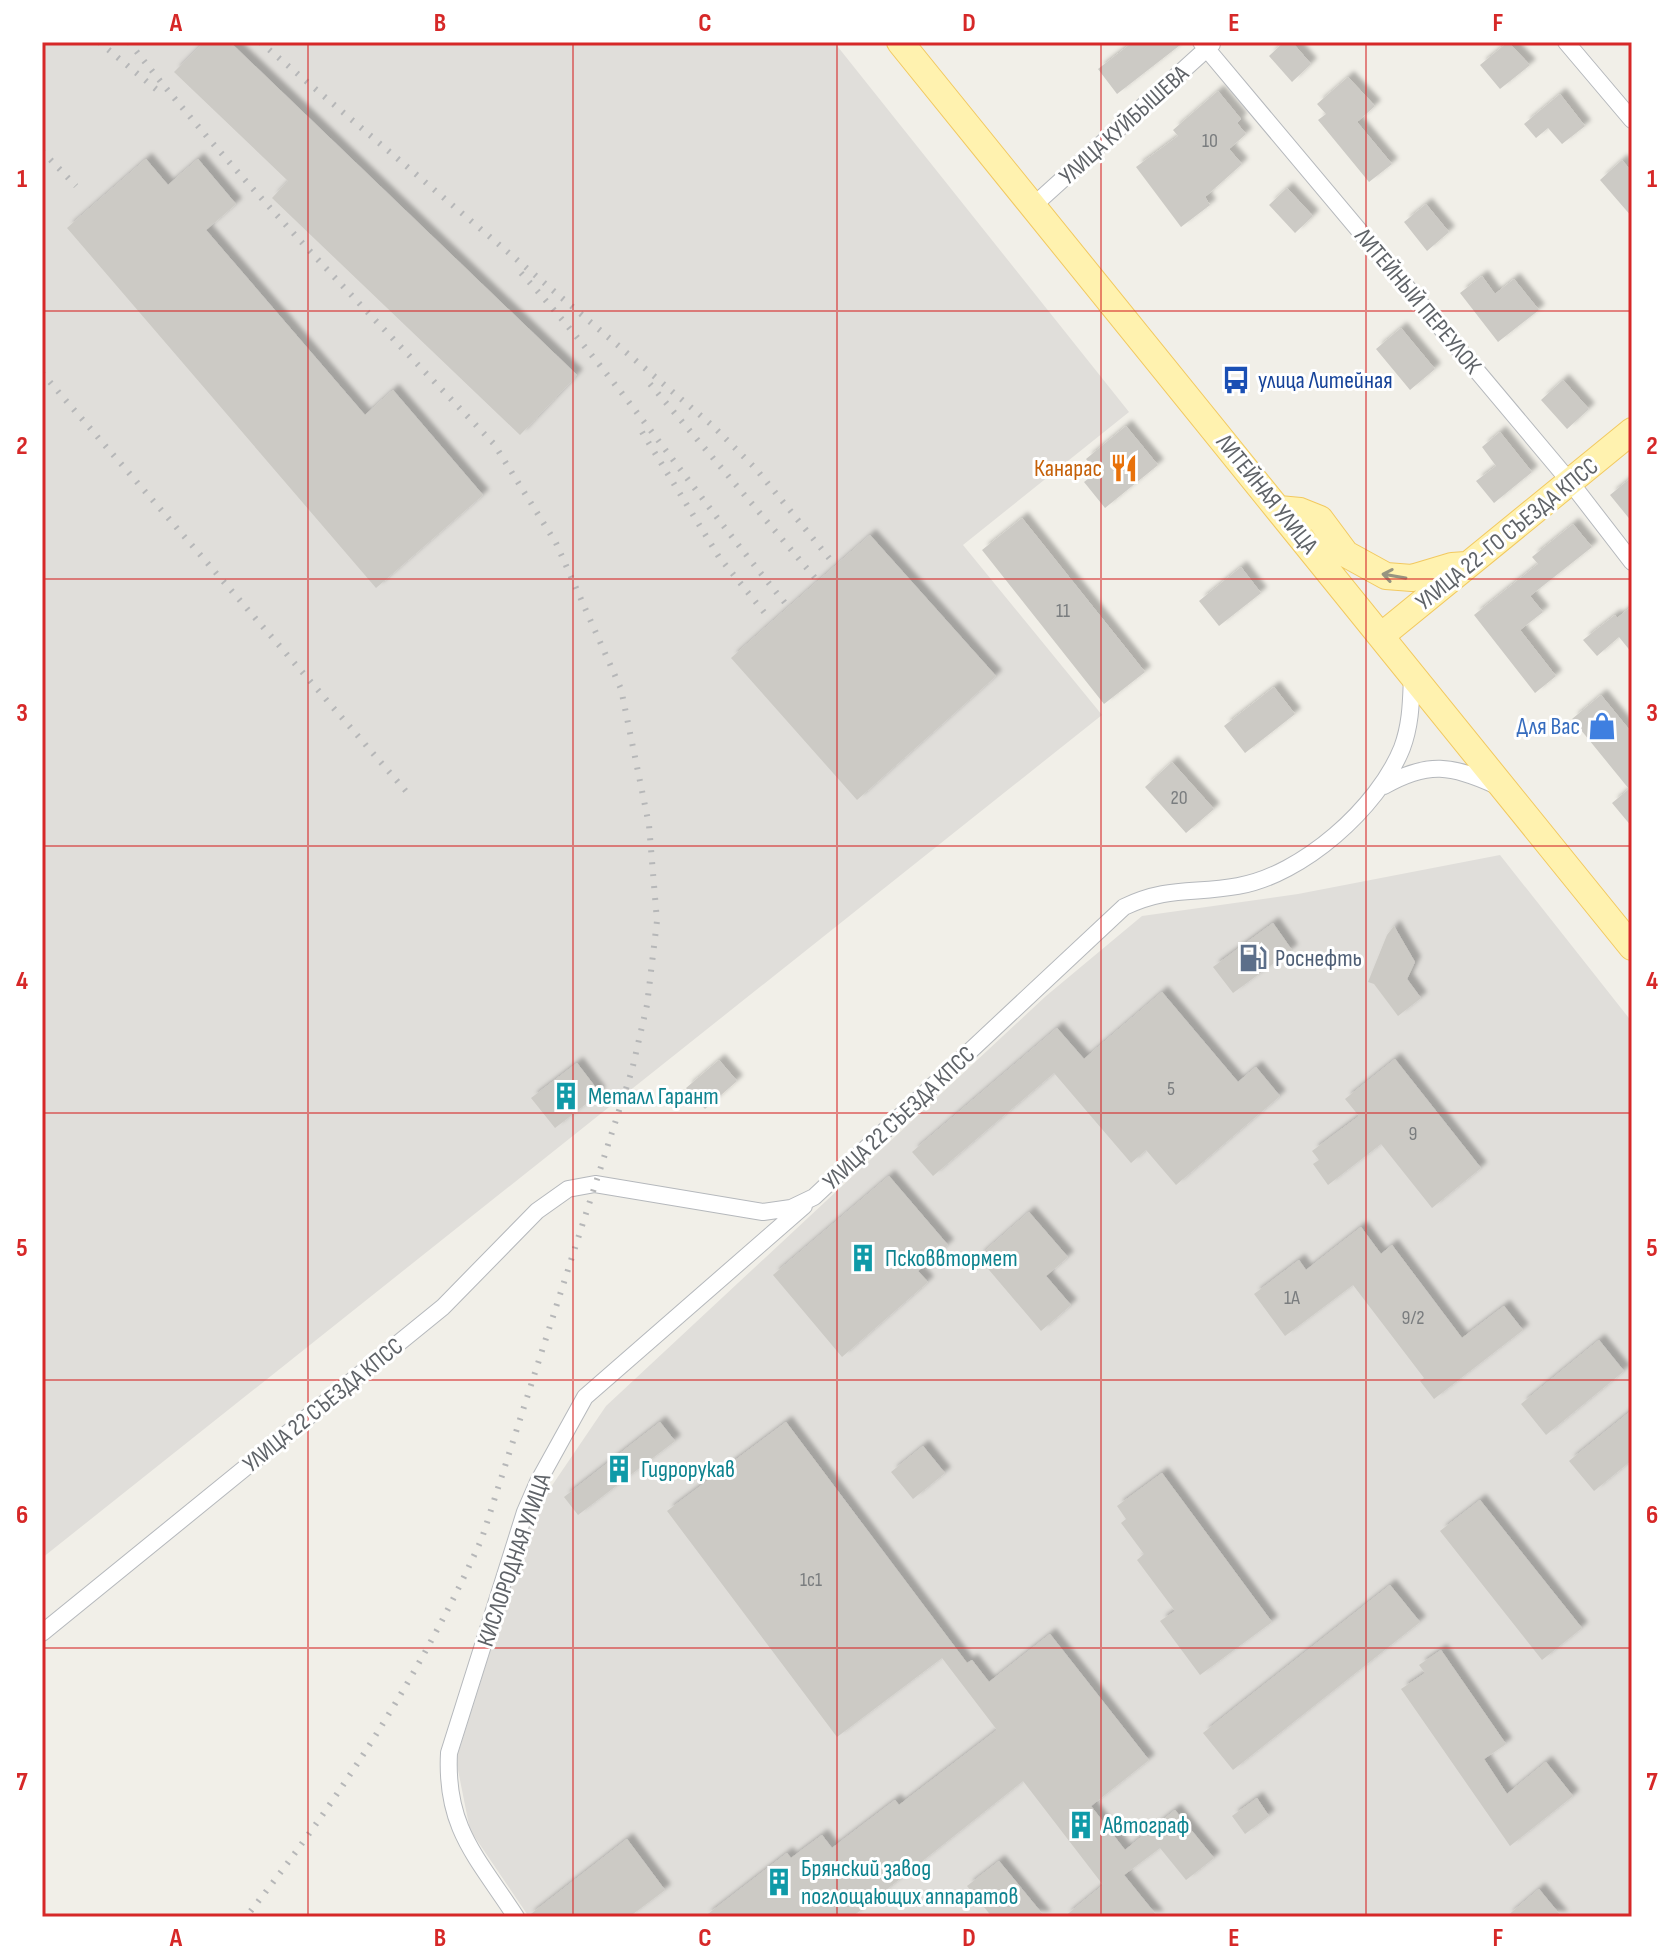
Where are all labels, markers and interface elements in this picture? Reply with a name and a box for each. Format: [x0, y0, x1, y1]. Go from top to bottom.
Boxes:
text: A [169, 8, 183, 39]
text: B [434, 8, 446, 39]
text: C [698, 8, 712, 39]
text: D [962, 8, 976, 39]
text: E [1228, 8, 1240, 39]
text: F [1493, 8, 1504, 39]
street label: УЛИЦА КУЙБЫШЕВА [1053, 59, 1195, 191]
house number: 10 [1202, 129, 1218, 153]
text: 1 [17, 164, 27, 195]
text: 1 [1647, 164, 1657, 195]
street label: ЛИТЕЙНЫЙ ПЕРЕУЛОК [1348, 222, 1487, 380]
bus stop icon: улица Литейная [1221, 365, 1251, 395]
place label: улица Литейная [1258, 366, 1393, 395]
street label: ЛИТЕЙНАЯ УЛИЦА [1209, 428, 1324, 560]
text: 2 [16, 431, 28, 462]
text: 2 [1646, 431, 1658, 462]
street label: УЛИЦА 22-ГО СЪЕЗДА КПСС [1410, 451, 1604, 617]
restaurant icon: Канарас [1109, 453, 1139, 483]
place label: Канарас [1034, 454, 1102, 483]
one-way arrow [1381, 567, 1407, 582]
house number: 11 [1056, 599, 1070, 623]
text: 3 [16, 698, 28, 729]
text: 3 [1646, 698, 1658, 729]
shop icon: Для Вас [1587, 711, 1617, 741]
place label: Для Вас [1517, 712, 1580, 741]
house number: 20 [1170, 786, 1188, 810]
fuel station icon: Роснефть [1238, 943, 1268, 973]
place label: Роснефть [1275, 944, 1362, 973]
text: 4 [16, 966, 28, 997]
text: 4 [1646, 966, 1658, 997]
street label: УЛИЦА 22 СЪЕЗДА КПСС [817, 1040, 981, 1196]
house number: 5 [1167, 1077, 1175, 1101]
building icon: Металл Гарант [551, 1081, 581, 1111]
place label: Металл Гарант [588, 1082, 719, 1111]
house number: 9 [1409, 1122, 1417, 1146]
text: 5 [16, 1233, 28, 1264]
text: 5 [1646, 1233, 1658, 1264]
building icon: Псковвтормет [848, 1243, 878, 1273]
place label: Псковвтормет [885, 1244, 1018, 1273]
house number: 1А [1284, 1286, 1300, 1310]
house number: 9/2 [1402, 1306, 1424, 1330]
street label: УЛИЦА 22 СЪЕЗДА КПСС [237, 1332, 409, 1478]
building icon: Гидрорукав [604, 1454, 634, 1484]
place label: Гидрорукав [641, 1455, 735, 1484]
street label: КИСЛОРОДНАЯ УЛИЦА [471, 1469, 557, 1650]
text: 6 [16, 1500, 28, 1531]
text: 6 [1646, 1500, 1658, 1531]
house number: 1с1 [800, 1568, 822, 1592]
text: 7 [16, 1767, 28, 1798]
text: 7 [1646, 1767, 1658, 1798]
building icon: Автограф [1066, 1810, 1096, 1840]
place label: Автограф [1102, 1811, 1189, 1840]
place label: Брянский завод поглощающих аппаратов [801, 1854, 1018, 1911]
building icon: Брянский завод поглощающих аппаратов [764, 1867, 794, 1897]
text: A [169, 1923, 183, 1954]
text: B [434, 1923, 446, 1954]
text: C [698, 1923, 712, 1954]
text: D [962, 1923, 976, 1954]
text: E [1228, 1923, 1240, 1954]
text: F [1493, 1923, 1504, 1954]

